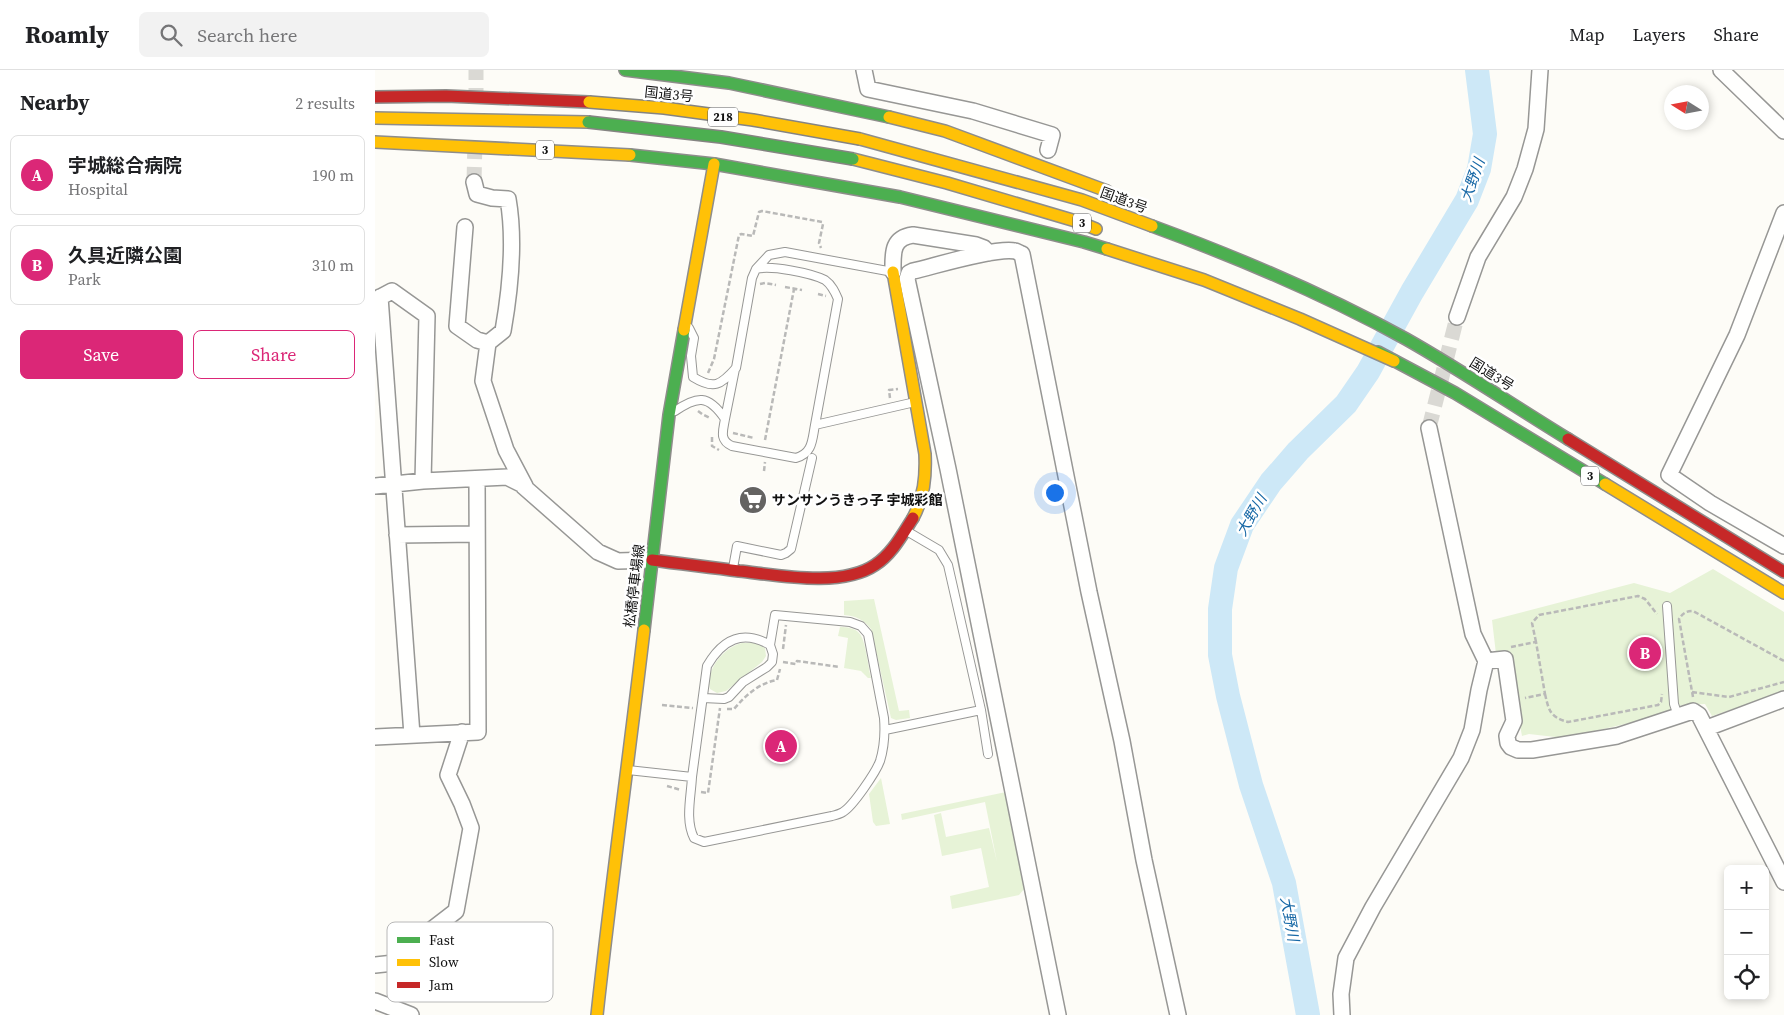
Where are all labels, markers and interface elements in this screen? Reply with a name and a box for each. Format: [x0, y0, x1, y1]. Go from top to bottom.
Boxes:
search box [139, 12, 489, 57]
text: Roamly [25, 18, 109, 51]
icon: search [157, 21, 185, 49]
text: Search here [197, 22, 297, 48]
text: Map [1569, 22, 1604, 47]
text: Layers [1632, 22, 1685, 47]
text: Share [1713, 22, 1759, 47]
street label: 国道3号 [644, 81, 694, 107]
north arrow [1664, 85, 1709, 130]
text: Nearby [20, 88, 90, 117]
text: 2 results [295, 92, 355, 114]
road number: 218 [708, 108, 738, 126]
road number: 3 [536, 140, 554, 160]
text: 宇城総合病院 [68, 152, 182, 178]
water label: 大野川 [1455, 153, 1490, 205]
text: A [32, 164, 42, 186]
text: 190 m [312, 164, 354, 186]
text: Hospital [68, 178, 128, 200]
street label: 国道3号 [1098, 182, 1150, 218]
road number: 3 [1073, 214, 1091, 232]
text: 久具近隣公園 [68, 242, 182, 268]
text: B [32, 254, 42, 276]
text: 310 m [312, 254, 354, 276]
text: Park [68, 268, 101, 290]
button: Save [20, 330, 183, 379]
button: Share [193, 330, 355, 379]
street label: 国道3号 [1466, 353, 1518, 395]
road number: 3 [1581, 466, 1599, 486]
your location [1042, 480, 1068, 506]
supermarket icon: サンサンうきっ子 宇城彩館 [738, 485, 768, 515]
water label: 大野川 [1231, 489, 1272, 540]
place label: サンサンうきっ子 宇城彩館 [772, 490, 942, 510]
street label: 松橋停車場線 [619, 543, 649, 629]
pin: B [1629, 634, 1661, 672]
pin: A [765, 727, 797, 765]
map controls [1724, 865, 1769, 1000]
button: + [1724, 865, 1769, 910]
water label: 大野川 [1276, 895, 1305, 945]
button: − [1724, 910, 1769, 955]
legend [387, 922, 553, 1002]
text: Fast [429, 930, 455, 950]
text: Slow [429, 952, 459, 972]
button: locate [1724, 955, 1769, 1000]
text: Jam [428, 975, 454, 995]

